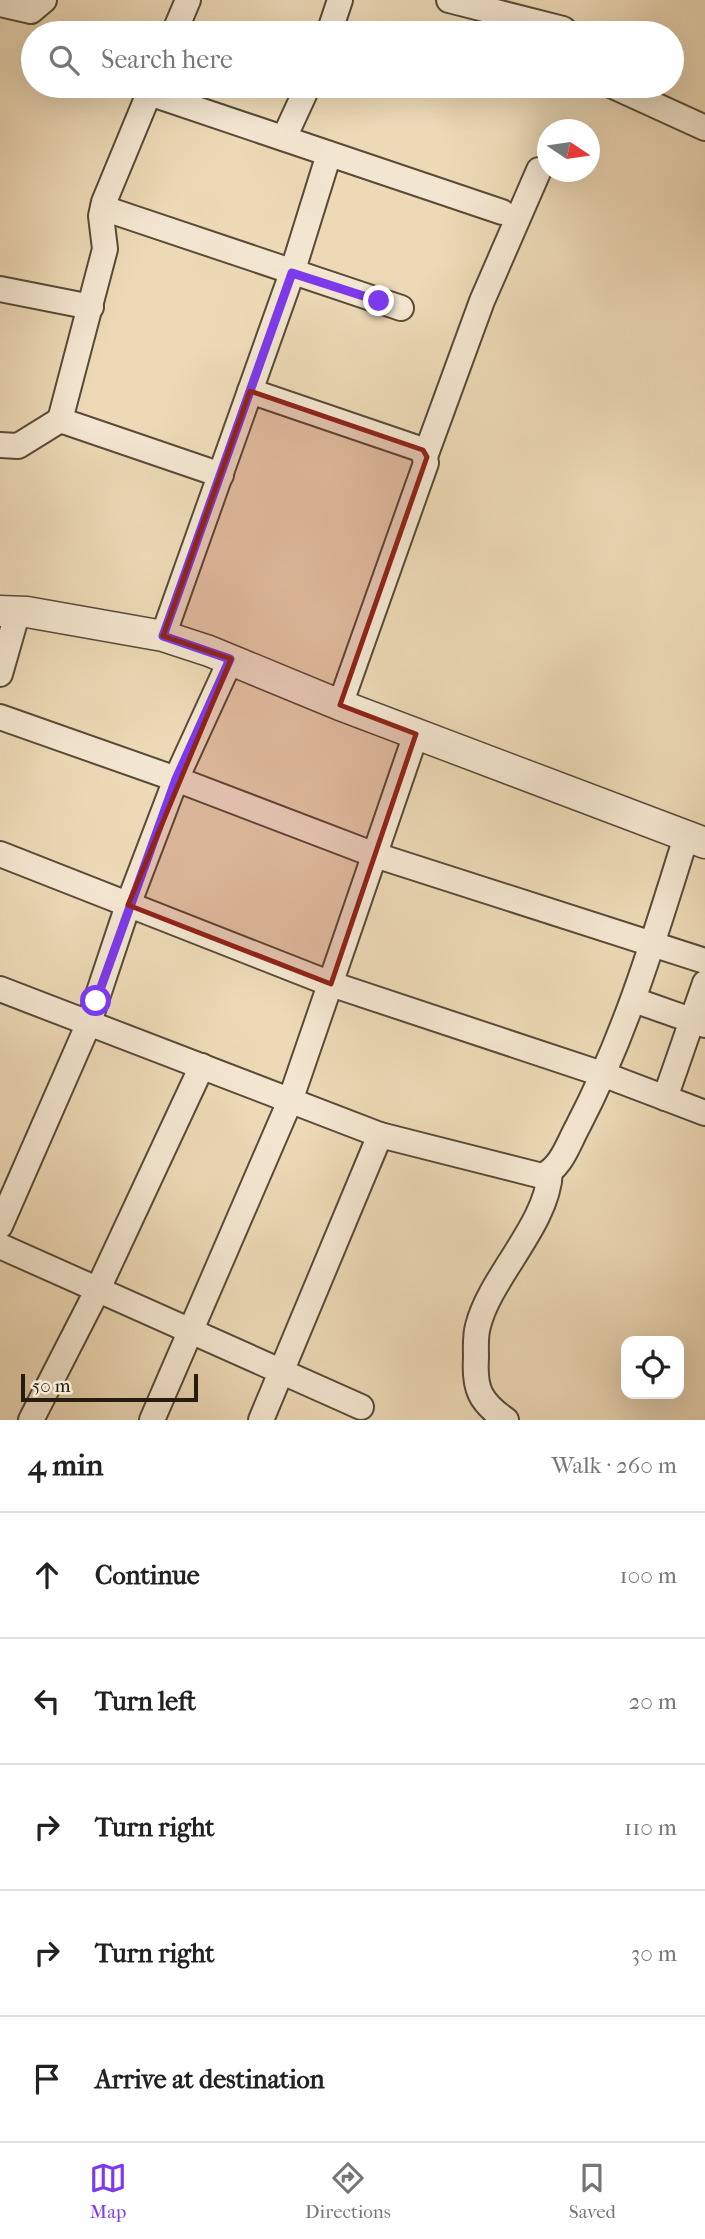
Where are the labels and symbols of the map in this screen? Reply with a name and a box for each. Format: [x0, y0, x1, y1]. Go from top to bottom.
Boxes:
north arrow [537, 119, 600, 182]
route end [363, 285, 394, 316]
route start [80, 985, 111, 1016]
scale bar [21, 1371, 198, 1403]

